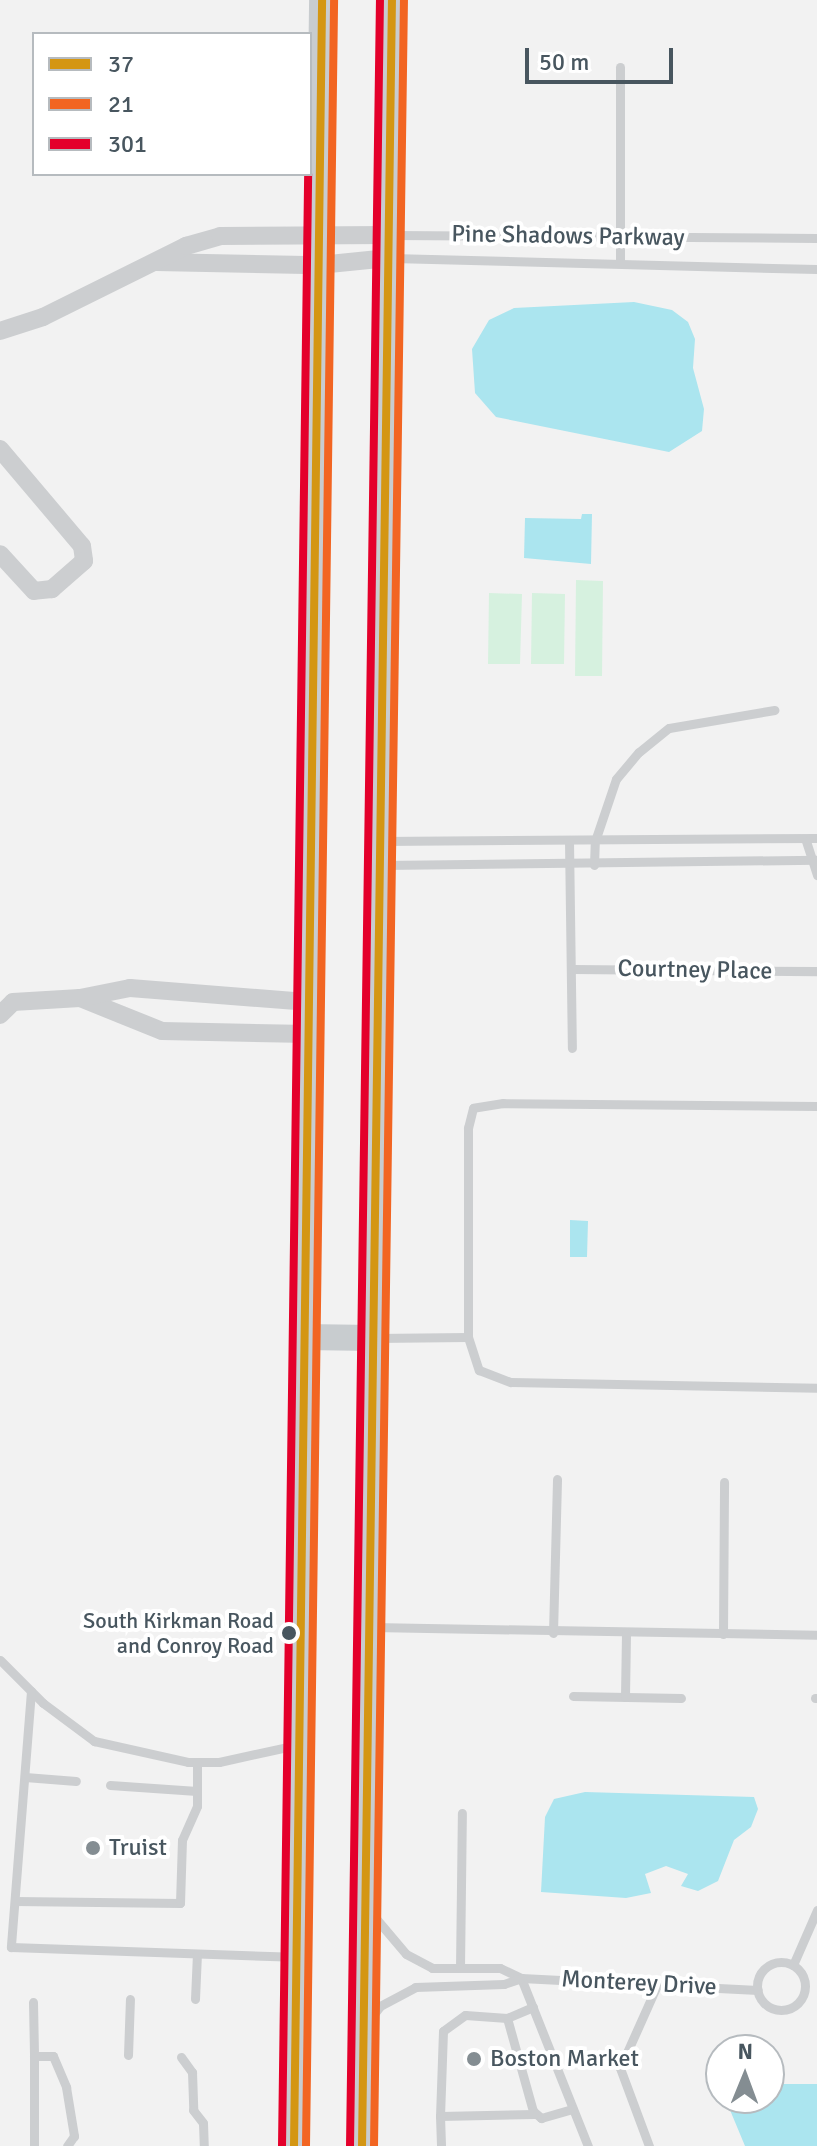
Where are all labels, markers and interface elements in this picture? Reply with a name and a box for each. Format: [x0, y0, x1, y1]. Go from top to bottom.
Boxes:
legend [32, 32, 312, 176]
scale bar [529, 32, 677, 82]
text: 50 m [539, 47, 589, 77]
text: 37 [108, 49, 134, 79]
text: 21 [108, 89, 134, 119]
text: 301 [108, 129, 147, 159]
street label: Pine Shadows Parkway [451, 220, 685, 252]
street label: Courtney Place [617, 954, 773, 986]
place label: South Kirkman Road and Conroy Road [83, 1607, 274, 1658]
marker: South Kirkman Road and Conroy Road [281, 1625, 297, 1641]
place label: Truist [109, 1834, 167, 1862]
marker: Truist [84, 1839, 102, 1857]
street label: Monterey Drive [561, 1965, 717, 2001]
north arrow [705, 2034, 785, 2114]
text: N [738, 2038, 753, 2065]
place label: Boston Market [490, 2045, 639, 2073]
marker: Boston Market [465, 2050, 483, 2068]

